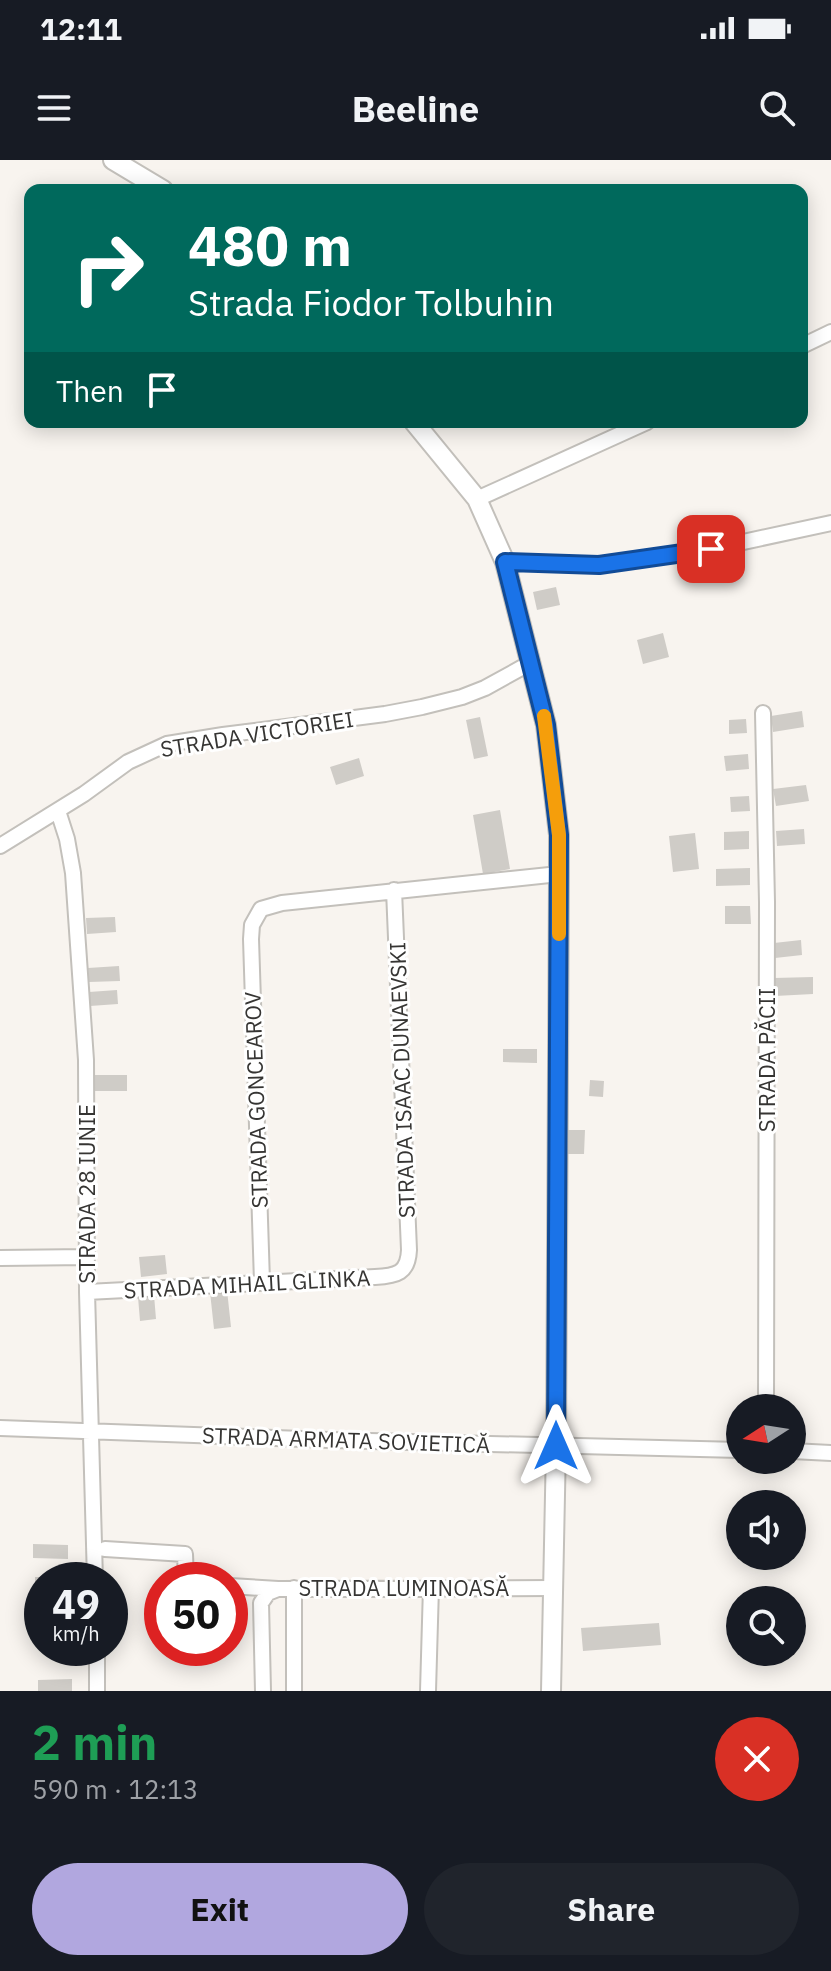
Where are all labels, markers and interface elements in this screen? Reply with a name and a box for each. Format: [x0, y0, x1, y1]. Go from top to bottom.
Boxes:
text: 12:11 [40, 9, 122, 48]
text: Beeline [352, 85, 479, 132]
icon: menu [32, 86, 76, 130]
icon: search [755, 86, 799, 130]
text: 480 m [188, 209, 352, 281]
icon: right [56, 216, 160, 320]
text: Strada Fiodor Tolbuhin [188, 279, 554, 326]
icon: arrive [140, 368, 184, 412]
text: Then [56, 371, 124, 410]
pin [677, 515, 745, 583]
icon: arrive [689, 527, 733, 571]
street label: STRADA VICTORIEI [158, 704, 356, 763]
street label: STRADA ISAAC DUNAEVSKI [382, 941, 421, 1219]
street label: STRADA PĂCII [752, 988, 781, 1132]
street label: STRADA GONCEAROV [237, 991, 274, 1209]
street label: STRADA 28 IUNIE [72, 1104, 101, 1284]
street label: STRADA MIHAIL GLINKA [123, 1263, 371, 1304]
north arrow [726, 1394, 806, 1474]
map controls [726, 1394, 806, 1666]
position arrow [514, 1404, 598, 1488]
street label: STRADA ARMATA SOVIETICĂ [201, 1420, 491, 1459]
button: sound [726, 1490, 806, 1570]
speed limit sign: 50 [144, 1562, 248, 1666]
street label: STRADA LUMINOASĂ [299, 1573, 509, 1602]
text: 49 [52, 1578, 100, 1630]
button: search [726, 1586, 806, 1666]
text: km/h [52, 1620, 100, 1647]
text: 2 min [32, 1711, 157, 1773]
button: close [715, 1717, 799, 1801]
text: 590 m · 12:13 [32, 1772, 198, 1806]
button: Exit [32, 1863, 408, 1955]
button: Share [424, 1863, 799, 1955]

